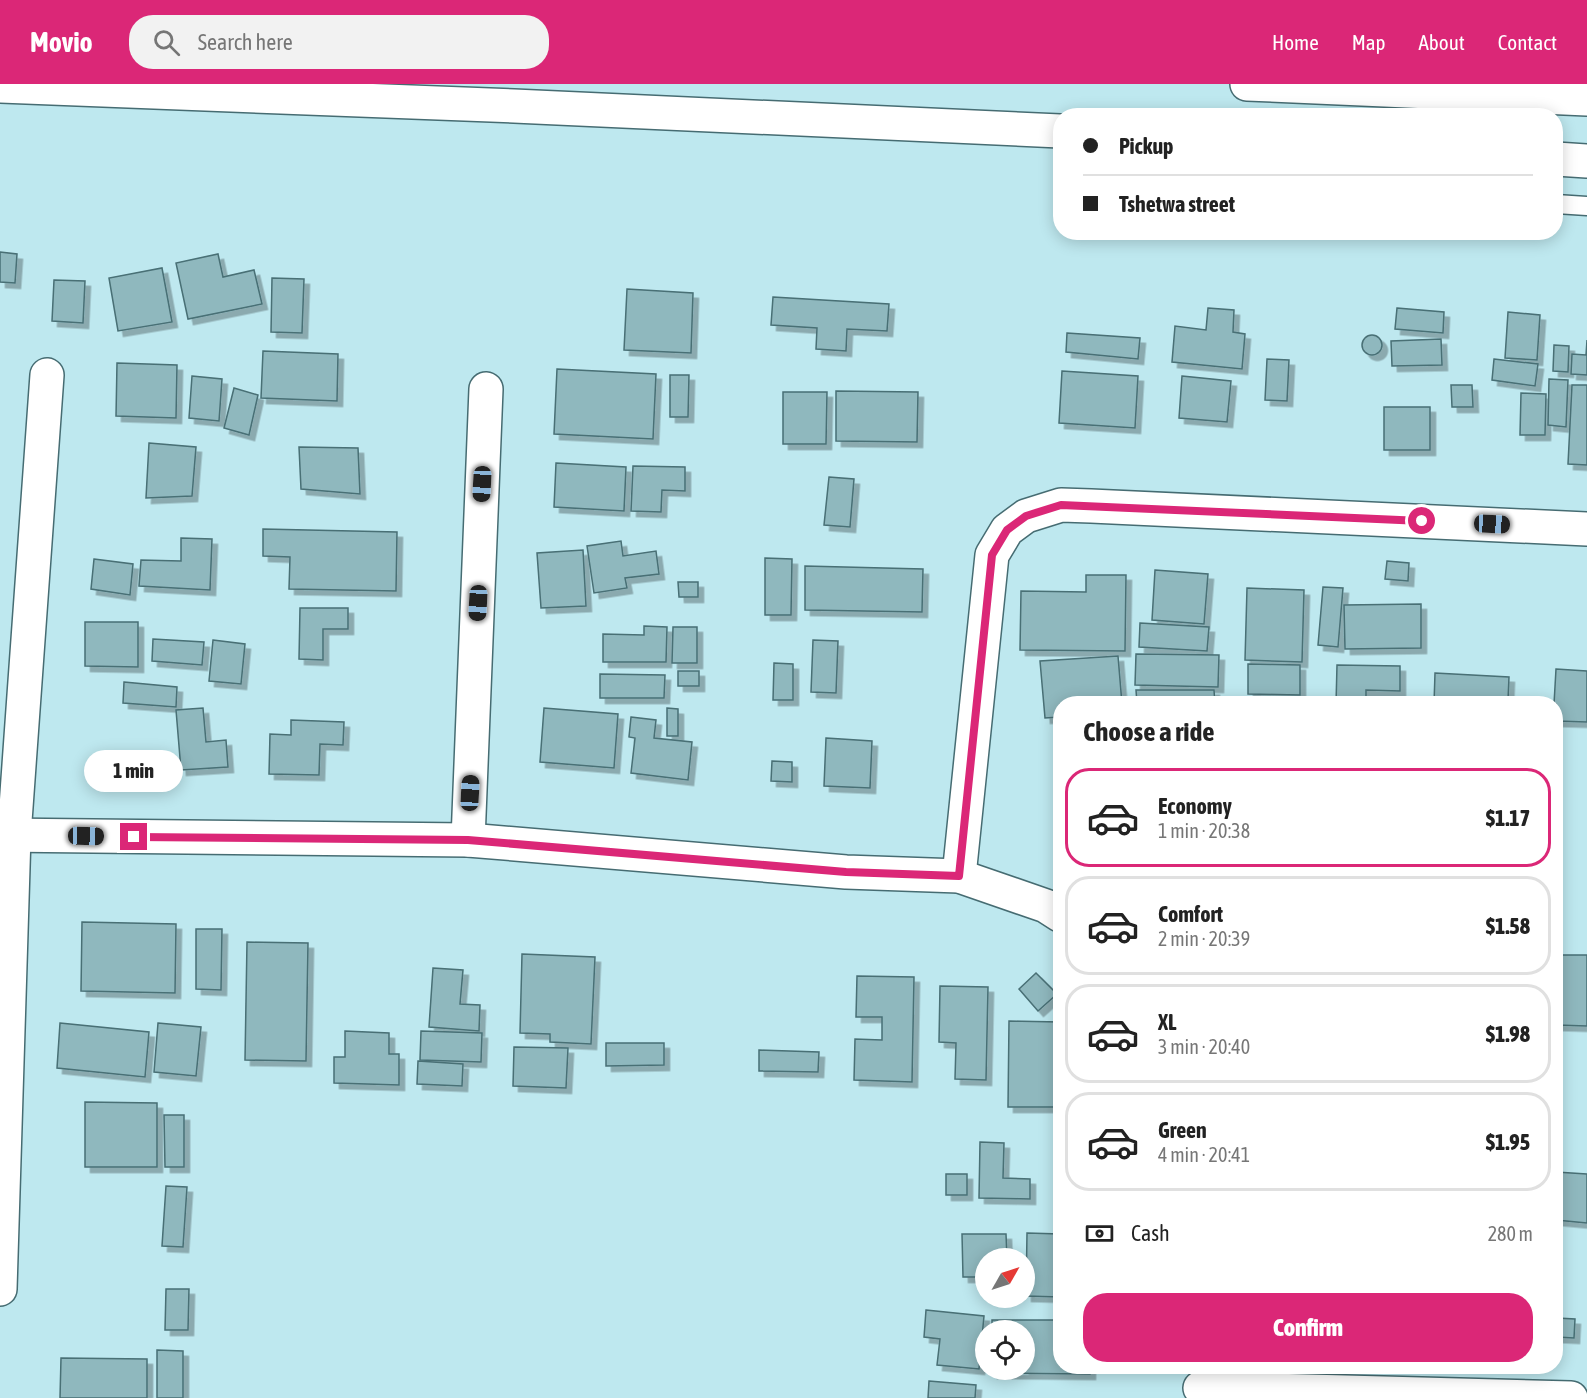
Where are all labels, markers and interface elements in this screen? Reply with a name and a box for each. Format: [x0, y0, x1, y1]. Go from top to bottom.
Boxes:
search box [129, 15, 549, 69]
text: Movio [30, 26, 93, 58]
icon: search [150, 26, 183, 59]
text: Search here [198, 29, 293, 55]
text: Home [1272, 30, 1319, 54]
text: Map [1352, 30, 1386, 54]
text: About [1419, 30, 1465, 54]
text: Contact [1498, 30, 1557, 54]
text: Pickup [1119, 133, 1174, 159]
text: Tshetwa street [1119, 191, 1235, 217]
car [472, 466, 492, 502]
route start [1408, 507, 1435, 534]
car [1474, 514, 1510, 534]
car [468, 585, 488, 621]
text: Choose a ride [1083, 716, 1215, 747]
callout: 1 min [84, 750, 184, 792]
text: 1 min [113, 759, 154, 782]
car [460, 775, 480, 811]
icon: car [1086, 791, 1140, 845]
text: Economy [1158, 793, 1232, 819]
text: $1.17 [1486, 805, 1530, 831]
text: 1 min · 20:38 [1158, 819, 1250, 842]
route end [120, 823, 147, 850]
car [68, 827, 104, 845]
icon: car [1086, 899, 1140, 953]
text: Comfort [1158, 901, 1223, 927]
text: $1.58 [1486, 913, 1530, 939]
text: 2 min · 20:39 [1158, 927, 1250, 950]
icon: car [1086, 1007, 1140, 1061]
text: XL [1158, 1009, 1176, 1035]
text: $1.98 [1486, 1021, 1530, 1047]
text: 3 min · 20:40 [1158, 1035, 1250, 1058]
icon: car [1086, 1115, 1140, 1169]
text: Green [1158, 1117, 1207, 1143]
text: $1.95 [1486, 1129, 1530, 1155]
text: 4 min · 20:41 [1158, 1143, 1250, 1166]
icon: cash [1083, 1217, 1116, 1250]
text: Cash [1131, 1220, 1170, 1246]
text: 280 m [1488, 1222, 1533, 1245]
north arrow [975, 1248, 1035, 1308]
map controls [975, 1248, 1035, 1380]
button: Confirm [1083, 1293, 1533, 1362]
button: locate [975, 1320, 1035, 1380]

